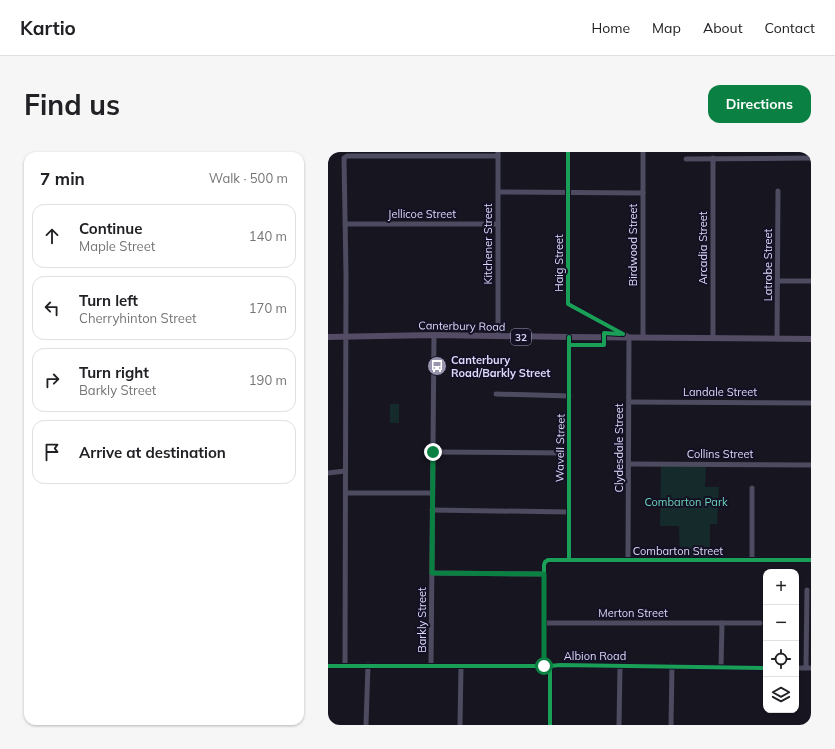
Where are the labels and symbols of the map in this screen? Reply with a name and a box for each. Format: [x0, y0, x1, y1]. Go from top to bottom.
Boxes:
street label: Kitchener Street [481, 203, 495, 284]
street label: Birdwood Street [626, 204, 640, 286]
street label: Jellicoe Street [388, 207, 456, 221]
street label: Arcadia Street [696, 211, 710, 285]
street label: Latrobe Street [761, 229, 775, 301]
street label: Haig Street [552, 234, 566, 292]
street label: Canterbury Road [418, 318, 506, 334]
road number: 32 [511, 329, 531, 345]
place label: Canterbury Road/Barkly Street [451, 353, 551, 380]
bus stop icon: Canterbury Road/Barkly Street [426, 355, 448, 377]
street label: Landale Street [683, 385, 757, 399]
street label: Clydesdale Street [612, 403, 626, 493]
street label: Wavell Street [552, 414, 568, 482]
route end [424, 443, 442, 461]
street label: Collins Street [687, 447, 753, 461]
park label: Combarton Park [644, 495, 728, 509]
street label: Combarton Street [633, 544, 723, 558]
street label: Barkly Street [415, 587, 429, 653]
street label: Merton Street [598, 606, 668, 620]
street label: Albion Road [564, 649, 626, 663]
route start [535, 657, 553, 675]

